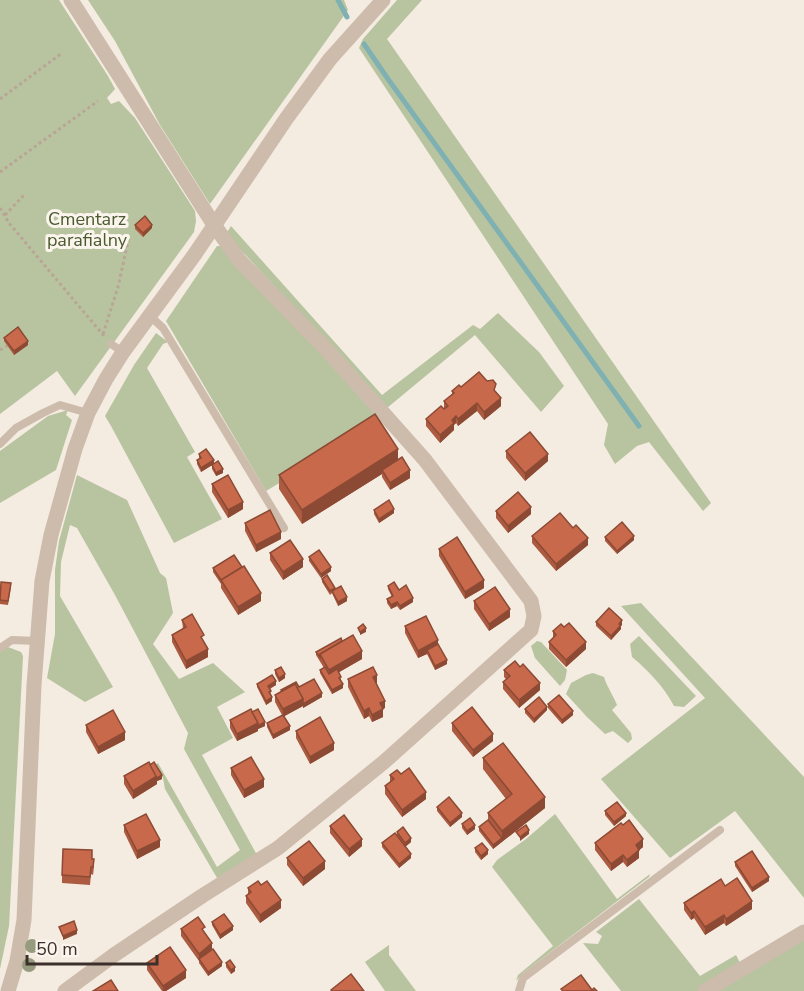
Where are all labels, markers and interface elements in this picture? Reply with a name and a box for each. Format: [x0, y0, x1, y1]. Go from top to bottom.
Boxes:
park label: Cmentarz parafialny [47, 207, 128, 252]
scale bar [27, 928, 158, 966]
text: 50 m [36, 937, 78, 961]

